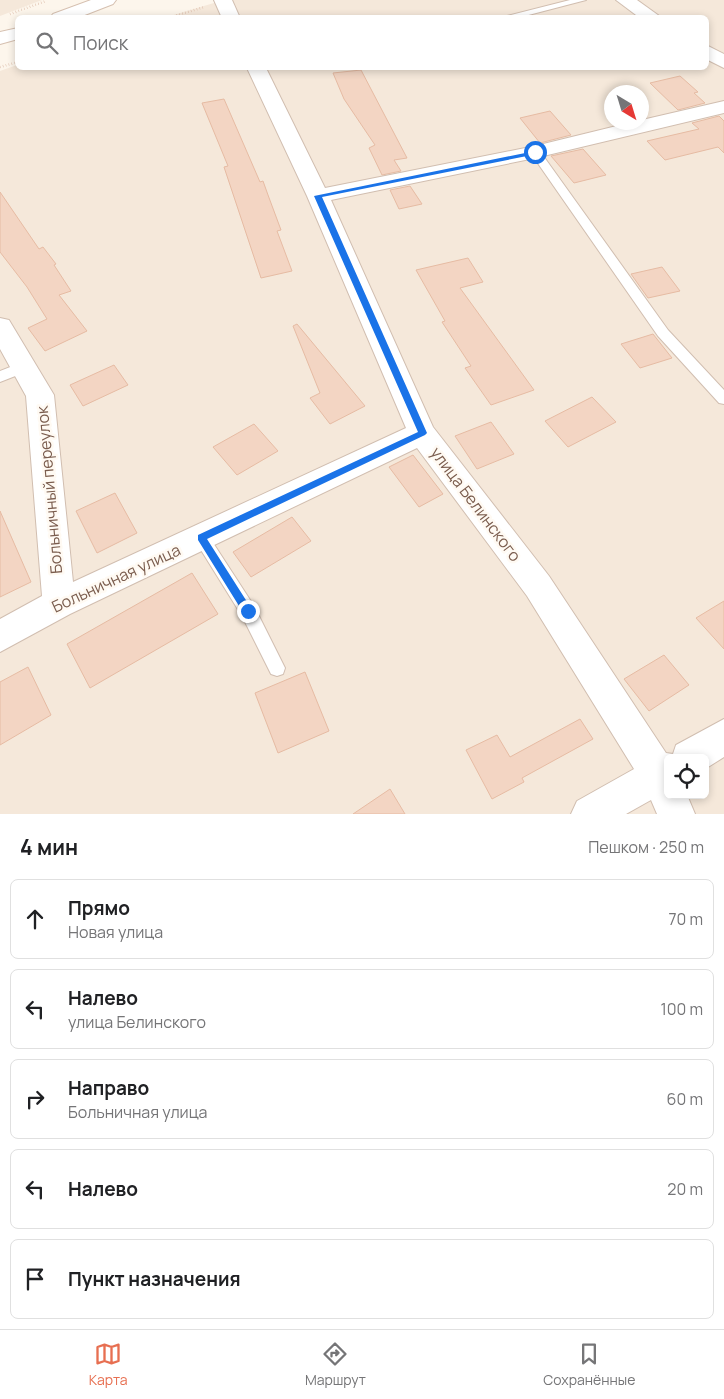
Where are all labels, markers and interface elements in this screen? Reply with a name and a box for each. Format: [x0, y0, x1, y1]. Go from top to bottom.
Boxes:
search box [15, 15, 709, 70]
icon: search [33, 29, 61, 57]
text: Поиск [73, 30, 128, 56]
north arrow [604, 85, 649, 130]
route start [524, 141, 547, 164]
street label: Больничный переулок [31, 404, 67, 575]
street label: улица Белинского [426, 442, 526, 566]
street label: Больничная улица [48, 539, 184, 617]
route end [237, 600, 260, 623]
map controls [664, 754, 709, 799]
button: locate [664, 754, 709, 799]
text: 4 мин [20, 833, 78, 861]
text: Пешком · 250 m [588, 836, 704, 858]
text: Прямо [68, 895, 130, 921]
icon: ahead [21, 905, 49, 933]
text: 70 m [668, 908, 703, 930]
text: Новая улица [68, 921, 163, 943]
text: Налево [68, 985, 138, 1011]
icon: left [21, 995, 49, 1023]
text: 100 m [660, 998, 703, 1020]
text: улица Белинского [68, 1011, 206, 1033]
text: Направо [68, 1075, 149, 1101]
icon: right [21, 1085, 49, 1113]
text: 60 m [667, 1088, 703, 1110]
text: Больничная улица [68, 1101, 208, 1123]
icon: left [21, 1175, 49, 1203]
text: Налево [68, 1176, 138, 1202]
text: 20 m [667, 1178, 703, 1200]
icon: arrive [21, 1265, 49, 1293]
text: Пункт назначения [68, 1266, 241, 1292]
tab: Карта [89, 1340, 128, 1389]
tab: Маршрут [305, 1340, 366, 1389]
tab: Сохранённые [543, 1340, 635, 1389]

